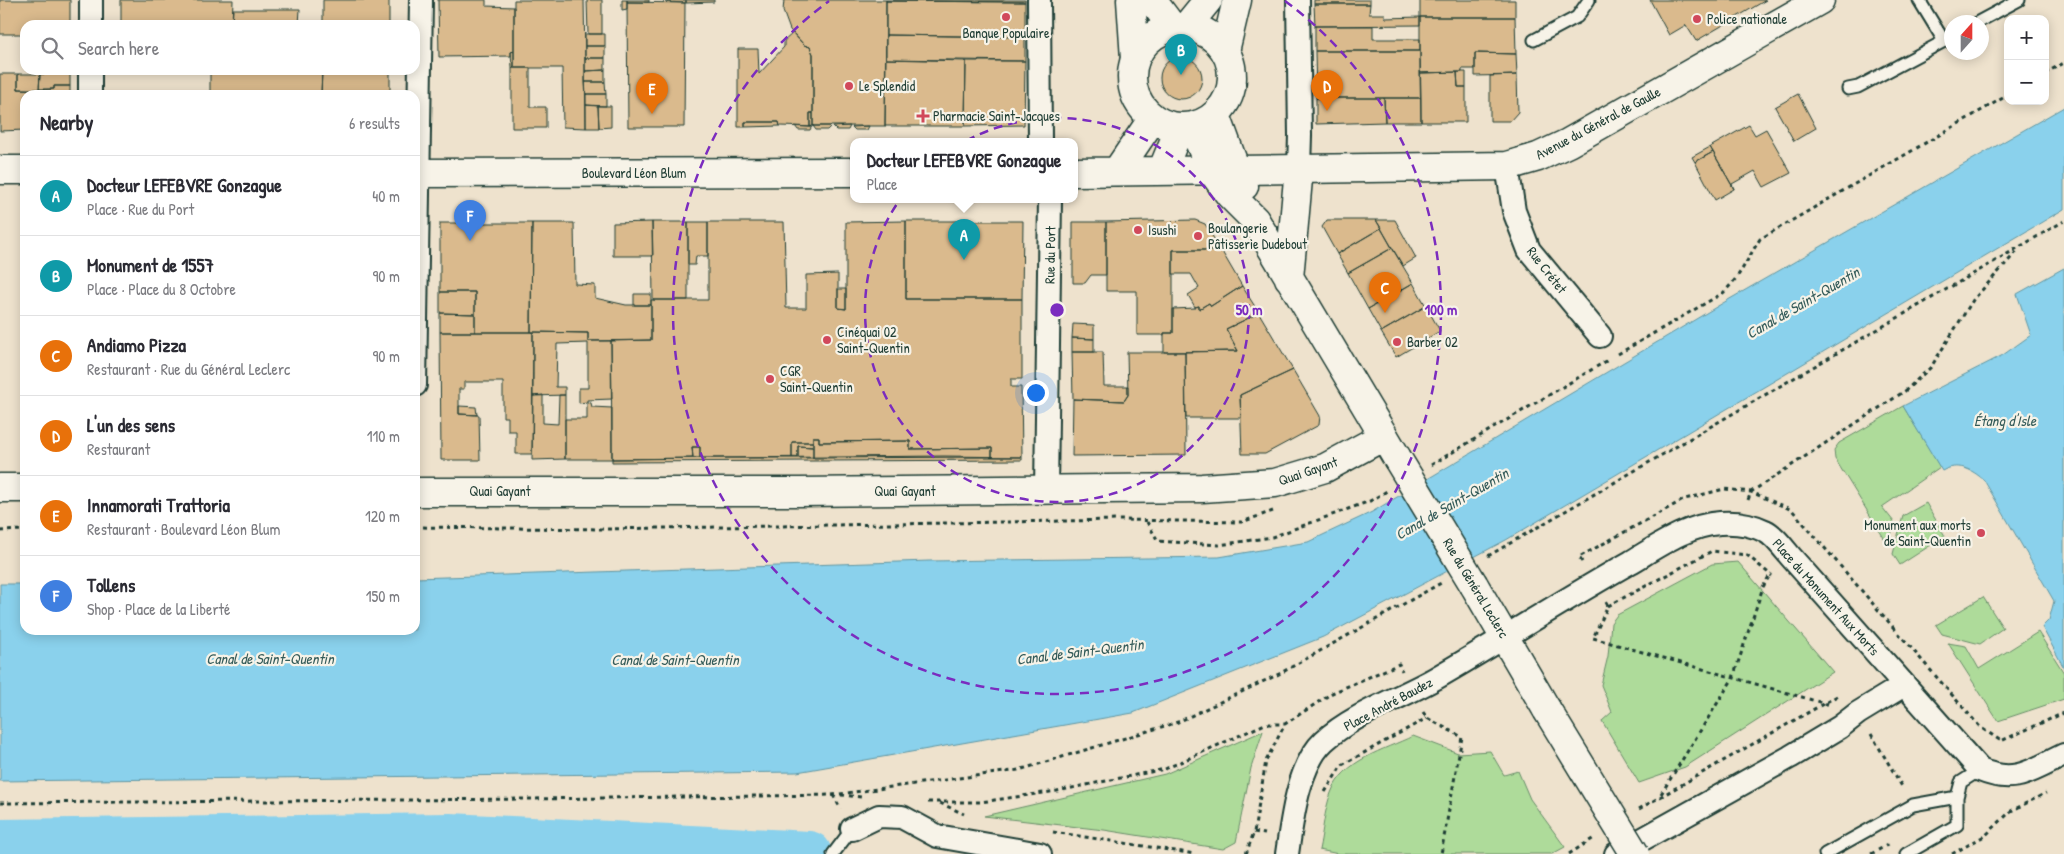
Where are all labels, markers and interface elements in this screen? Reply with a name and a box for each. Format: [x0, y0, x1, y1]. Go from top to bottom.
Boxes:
place label: Police nationale [1707, 9, 1787, 28]
marker: Banque Populaire [1000, 11, 1012, 23]
marker: Police nationale [1691, 13, 1703, 25]
north arrow [1944, 15, 1989, 60]
map controls [2004, 15, 2049, 105]
button: + [2004, 15, 2049, 60]
search box [20, 20, 420, 75]
place label: Banque Populaire [962, 23, 1050, 43]
icon: search [38, 34, 66, 62]
pin: B [1165, 34, 1197, 75]
text: Search here [78, 35, 159, 61]
button: − [2004, 60, 2049, 105]
pin: D [1311, 70, 1343, 111]
pin: E [636, 73, 668, 114]
place label: Le Splendid [859, 76, 916, 96]
marker: Le Splendid [843, 80, 855, 92]
street label: Avenue du Général de Gaulle [1532, 81, 1664, 164]
place label: Pharmacie Saint-Jacques [933, 106, 1060, 126]
text: Nearby [40, 108, 93, 137]
marker: Pharmacie Saint-Jacques [917, 110, 929, 122]
text: 6 results [349, 112, 400, 134]
popup [850, 138, 1078, 203]
text: Docteur LEFEBVRE Gonzague [867, 147, 1061, 173]
street label: Boulevard Léon Blum [582, 163, 686, 182]
text: Docteur LEFEBVRE Gonzague [87, 172, 282, 198]
text: Place [867, 173, 897, 195]
text: A [52, 185, 60, 207]
text: 40 m [372, 185, 400, 207]
text: Place · Rue du Port [87, 198, 194, 220]
pin: F [454, 200, 486, 241]
place label: Boulangerie Pâtisserie Dudebout [1208, 218, 1307, 253]
pin: A [948, 219, 980, 260]
place label: Isushi [1148, 220, 1177, 239]
marker: Isushi [1132, 224, 1144, 236]
street label: Rue du Port [1039, 226, 1060, 284]
marker: Boulangerie Pâtisserie Dudebout [1192, 230, 1204, 242]
street label: Rue Crétet [1523, 242, 1572, 297]
text: Monument de 1557 [87, 252, 214, 278]
water label: Canal de Saint-Quentin [1742, 261, 1864, 344]
text: B [52, 265, 60, 287]
text: 90 m [372, 265, 400, 287]
pin: C [1369, 272, 1401, 313]
text: Place · Place du 8 Octobre [87, 278, 236, 300]
text: 50 m [1236, 299, 1262, 320]
text: 100 m [1425, 299, 1457, 320]
centre of rings [1048, 301, 1066, 319]
place label: Cinéquai 02 Saint-Quentin [837, 322, 910, 357]
text: Andiamo Pizza [87, 332, 186, 358]
place label: Barber 02 [1407, 332, 1458, 351]
marker: Cinéquai 02 Saint-Quentin [821, 334, 833, 346]
marker: Barber 02 [1391, 336, 1403, 348]
text: C [52, 345, 60, 367]
text: 90 m [372, 345, 400, 367]
text: Restaurant · Rue du Général Leclerc [87, 358, 290, 380]
place label: CGR Saint-Quentin [780, 361, 853, 396]
marker: CGR Saint-Quentin [764, 373, 776, 385]
your location [1023, 380, 1049, 406]
water label: Étang d'Isle [1974, 410, 2037, 431]
text: L'un des sens [87, 412, 175, 438]
text: D [52, 425, 60, 447]
text: 110 m [367, 425, 400, 447]
text: Restaurant [87, 438, 150, 460]
street label: Quai Gayant [1276, 451, 1340, 490]
water label: Canal de Saint-Quentin [1391, 462, 1513, 545]
street label: Quai Gayant [469, 481, 531, 501]
street label: Quai Gayant [874, 481, 936, 501]
text: Innamorati Trattoria [87, 492, 230, 518]
text: E [52, 505, 60, 527]
text: 120 m [365, 505, 400, 527]
place label: Monument aux morts de Saint-Quentin [1864, 515, 1971, 550]
text: Restaurant · Boulevard Léon Blum [87, 518, 280, 540]
marker: Monument aux morts de Saint-Quentin [1975, 527, 1987, 539]
street label: Rue du Général Leclerc [1439, 534, 1514, 642]
street label: Place du Monument Aux Morts [1769, 534, 1884, 659]
text: Tollens [87, 572, 135, 598]
text: F [53, 585, 59, 607]
text: 150 m [366, 585, 400, 607]
text: Shop · Place de la Liberté [87, 598, 230, 620]
water label: Canal de Saint-Quentin [1015, 633, 1146, 670]
water label: Canal de Saint-Quentin [206, 648, 335, 669]
water label: Canal de Saint-Quentin [611, 649, 740, 670]
street label: Place André Baudez [1340, 672, 1436, 735]

